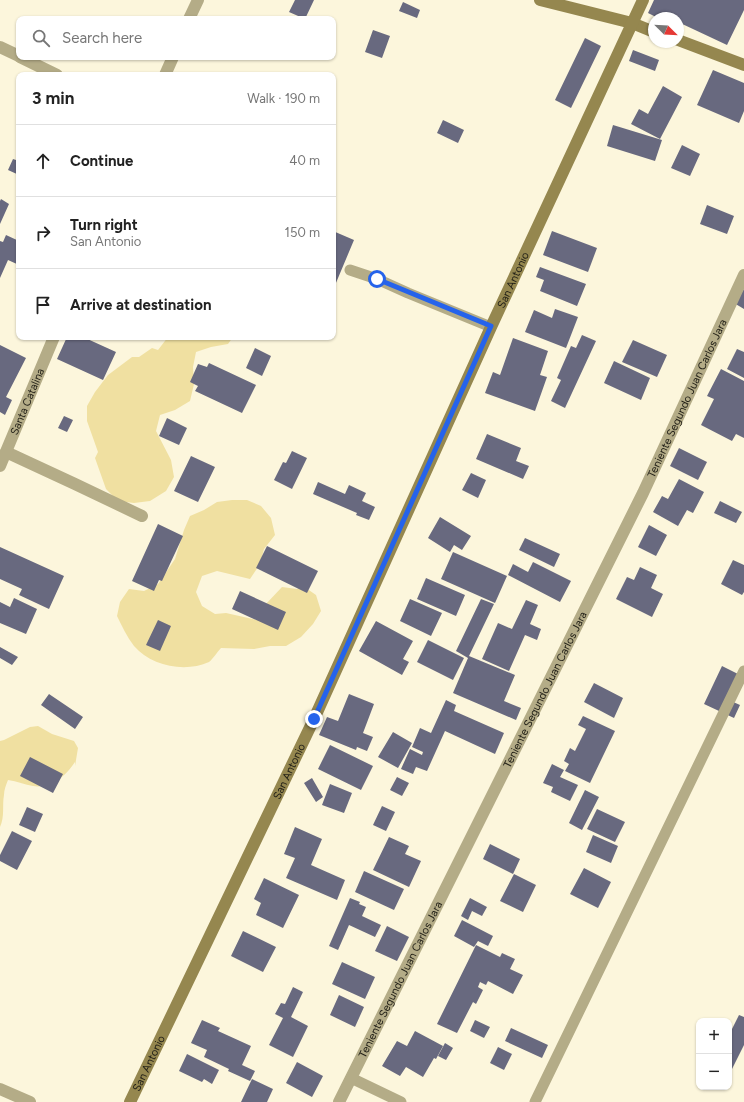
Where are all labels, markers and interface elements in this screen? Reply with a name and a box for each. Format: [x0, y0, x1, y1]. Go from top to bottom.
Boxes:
north arrow [648, 12, 684, 48]
search box [16, 16, 336, 60]
icon: search [30, 27, 52, 49]
text: Search here [62, 29, 142, 47]
text: 3 min [32, 88, 74, 108]
text: Walk · 190 m [247, 91, 320, 106]
icon: ahead [32, 150, 54, 172]
text: Continue [70, 152, 133, 170]
text: 40 m [289, 153, 320, 168]
text: Turn right [70, 216, 138, 234]
icon: right [32, 222, 54, 244]
text: 150 m [285, 225, 320, 240]
text: San Antonio [70, 234, 141, 249]
street label: San Antonio [494, 250, 532, 310]
route start [368, 270, 386, 288]
icon: arrive [32, 294, 54, 316]
text: Arrive at destination [70, 296, 211, 314]
street label: Teniente Segundo Juan Carlos Jara [645, 317, 729, 480]
street label: Santa Catalina [7, 366, 47, 437]
street label: Teniente Segundo Juan Carlos Jara [500, 609, 589, 770]
route end [305, 710, 323, 728]
street label: San Antonio [270, 741, 308, 801]
street label: Teniente Segundo Juan Carlos Jara [356, 899, 445, 1060]
map controls [696, 1018, 732, 1090]
button: + [696, 1018, 732, 1054]
street label: San Antonio [130, 1033, 168, 1093]
button: − [696, 1054, 732, 1090]

